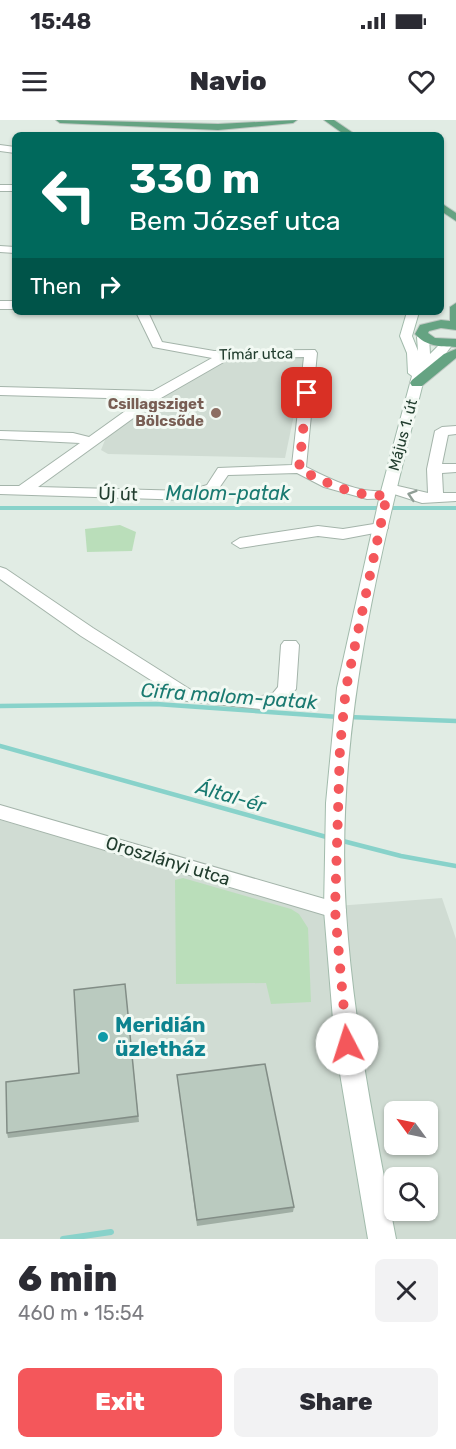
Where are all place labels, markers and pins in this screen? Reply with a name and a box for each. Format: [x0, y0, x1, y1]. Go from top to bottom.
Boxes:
pin [281, 367, 332, 418]
place label: Csillagsziget Bölcsőde [108, 395, 204, 430]
marker: Csillagsziget Bölcsőde [209, 406, 223, 420]
place label: Meridián üzletház [115, 1012, 206, 1061]
marker: Meridián üzletház [96, 1030, 110, 1044]

